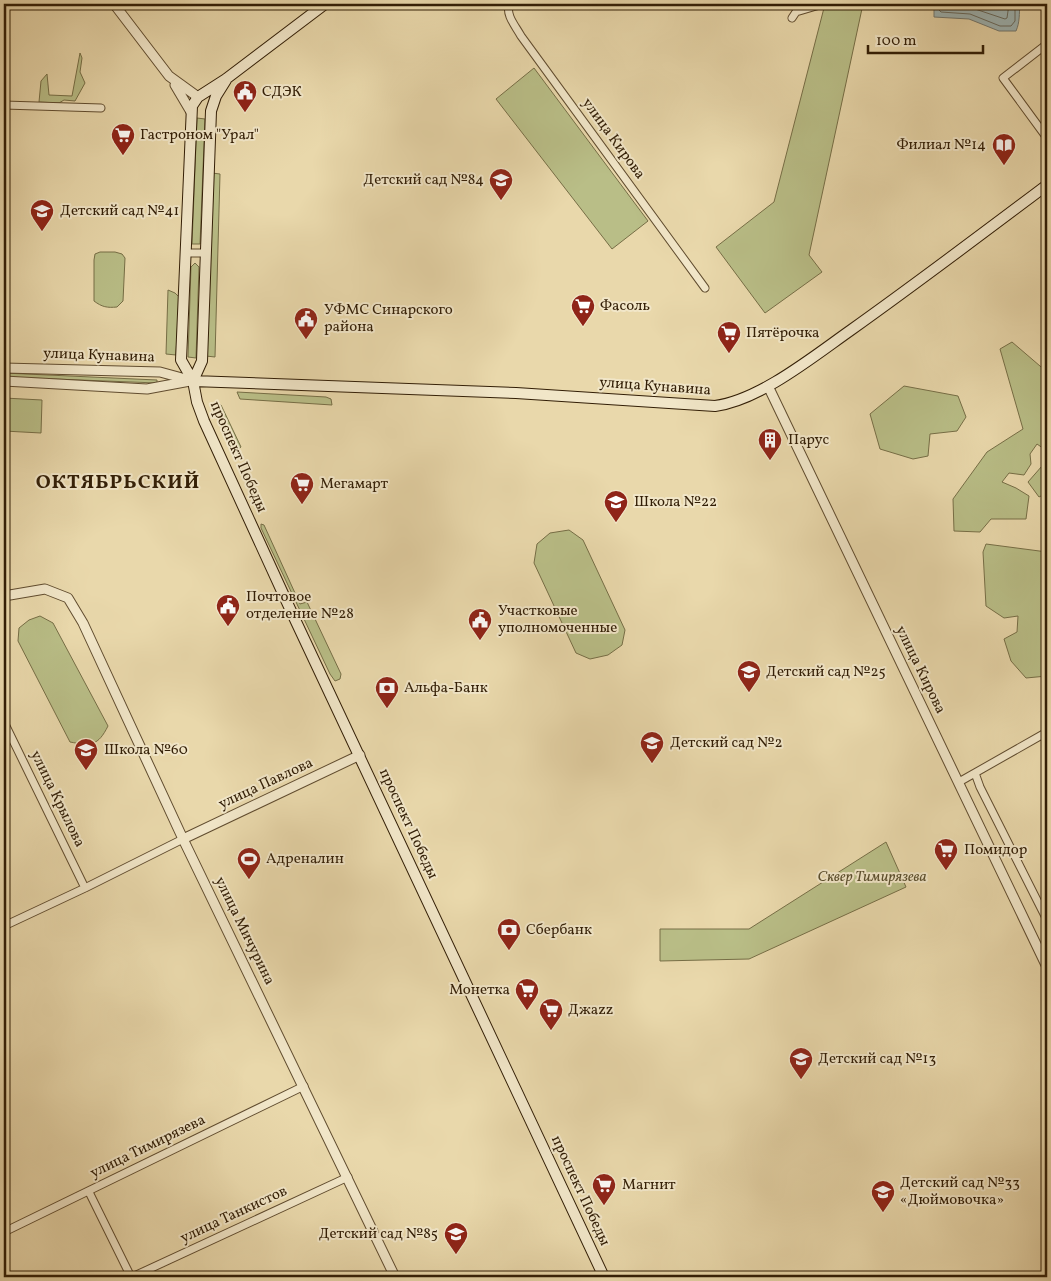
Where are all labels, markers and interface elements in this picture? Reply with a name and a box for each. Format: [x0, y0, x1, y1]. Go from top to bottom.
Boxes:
scale bar [868, 22, 984, 54]
text: 100 m [876, 31, 916, 52]
public building icon: СДЭК [232, 79, 258, 113]
place label: СДЭК [262, 82, 302, 103]
street label: улица Кирова [576, 94, 650, 184]
supermarket icon: Гастроном "Урал" [110, 122, 136, 156]
place label: Гастроном "Урал" [140, 125, 259, 146]
library icon: Филиал №14 [991, 132, 1017, 166]
place label: Филиал №14 [897, 135, 986, 156]
school or university icon: Детский сад №84 [488, 167, 514, 201]
place label: Детский сад №84 [363, 170, 484, 191]
school or university icon: Детский сад №41 [29, 198, 55, 232]
place label: Детский сад №41 [60, 201, 179, 222]
supermarket icon: Фасоль [570, 293, 596, 327]
place label: Фасоль [600, 296, 650, 317]
place label: УФМС Синарского района [324, 300, 453, 338]
public building icon: УФМС Синарского района [293, 306, 319, 340]
supermarket icon: Пятёрочка [716, 320, 742, 354]
place label: Пятёрочка [746, 323, 820, 344]
street label: улица Кунавина [43, 344, 155, 368]
street label: улица Кунавина [598, 373, 712, 401]
street label: проспект Победы [204, 398, 272, 516]
building icon: Парус [757, 427, 783, 461]
place label: Парус [788, 430, 830, 451]
district label: ОКТЯБРЬСКИЙ [36, 469, 200, 497]
supermarket icon: Мегамарт [289, 471, 315, 505]
place label: Мегамарт [320, 474, 389, 495]
school or university icon: Школа №22 [603, 489, 629, 523]
place label: Школа №22 [634, 492, 717, 513]
place label: Почтовое отделение №28 [246, 587, 354, 625]
public building icon: Почтовое отделение №28 [215, 593, 241, 627]
place label: Участковые уполномоченные [498, 601, 617, 639]
public building icon: Участковые уполномоченные [467, 607, 493, 641]
street label: улица Кирова [890, 622, 950, 718]
school or university icon: Детский сад №25 [736, 659, 762, 693]
place label: Детский сад №25 [766, 662, 886, 683]
bank icon: Альфа-Банк [374, 675, 400, 709]
place label: Альфа-Банк [404, 678, 488, 699]
school or university icon: Детский сад №2 [639, 730, 665, 764]
place label: Детский сад №2 [670, 733, 783, 754]
school or university icon: Школа №60 [73, 737, 99, 771]
place label: Школа №60 [104, 740, 188, 761]
street label: улица Крылова [24, 747, 90, 851]
street label: улица Павлова [215, 753, 317, 815]
street label: проспект Победы [373, 765, 443, 883]
supermarket icon: Помидор [933, 837, 959, 871]
place label: Помидор [964, 840, 1027, 861]
sports icon: Адреналин [236, 846, 262, 880]
place label: Адреналин [266, 849, 344, 870]
park label: Сквер Тимирязева [817, 867, 927, 888]
street label: улица Мичурина [209, 873, 279, 989]
bank icon: Сбербанк [496, 917, 522, 951]
place label: Сбербанк [526, 920, 592, 941]
supermarket icon: Монетка [514, 977, 540, 1011]
place label: Монетка [449, 980, 510, 1001]
supermarket icon: Джаzz [538, 997, 564, 1031]
place label: Джаzz [568, 1000, 613, 1021]
school or university icon: Детский сад №13 [788, 1046, 814, 1080]
place label: Детский сад №13 [818, 1049, 936, 1070]
street label: улица Тимирязева [87, 1110, 209, 1184]
street label: проспект Победы [545, 1132, 615, 1250]
supermarket icon: Магнит [591, 1172, 617, 1206]
place label: Детский сад №33 «Дюймовочка» [900, 1173, 1020, 1211]
place label: Магнит [622, 1175, 676, 1196]
school or university icon: Детский сад №33 «Дюймовочка» [870, 1179, 896, 1213]
street label: улица Танкистов [177, 1181, 291, 1249]
school or university icon: Детский сад №85 [443, 1221, 469, 1255]
place label: Детский сад №85 [319, 1224, 438, 1245]

